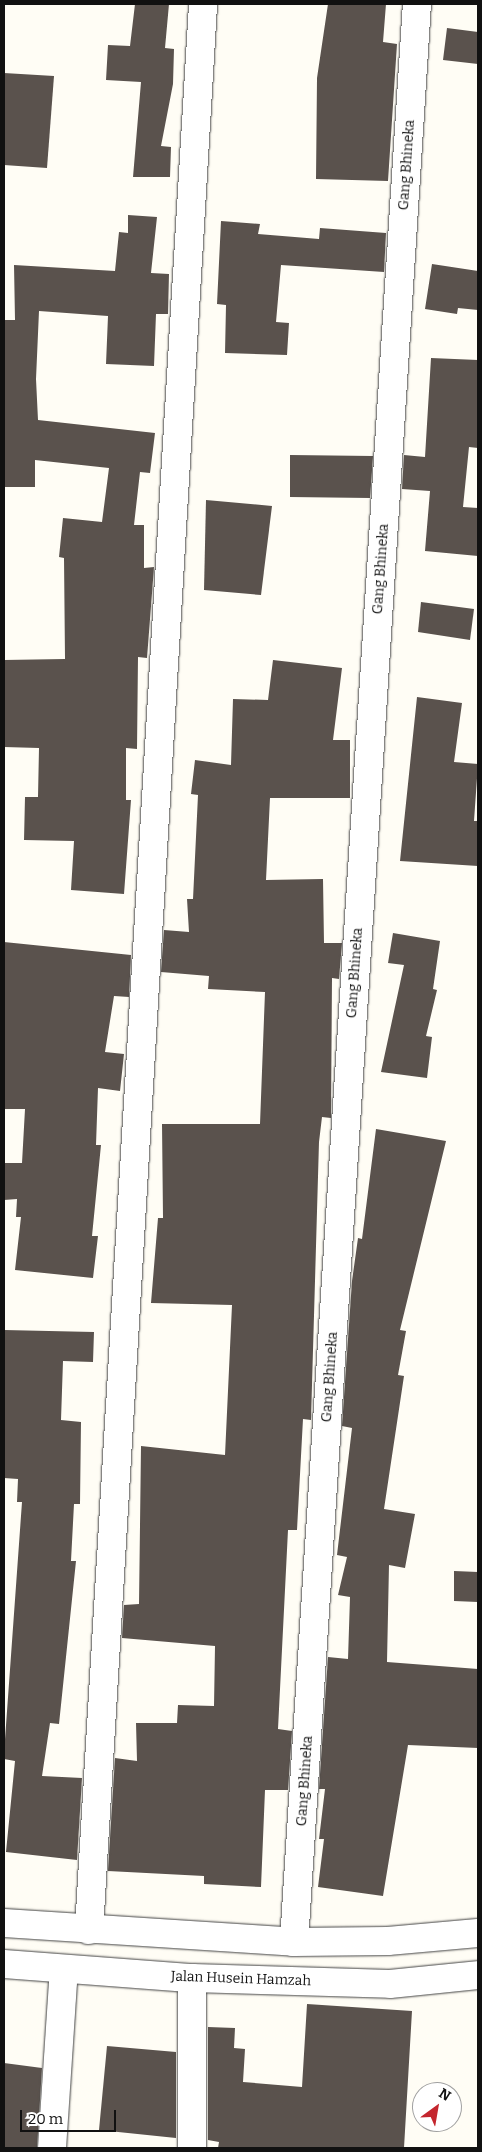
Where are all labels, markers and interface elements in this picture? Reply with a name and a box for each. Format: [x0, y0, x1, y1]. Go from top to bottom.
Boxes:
street label: Gang Bhineka [395, 119, 419, 211]
street label: Gang Bhineka [369, 523, 393, 615]
street label: Gang Bhineka [343, 927, 367, 1019]
street label: Gang Bhineka [318, 1331, 342, 1423]
street label: Gang Bhineka [293, 1735, 317, 1827]
street label: Jalan Husein Hamzah [171, 1968, 311, 1990]
north arrow [412, 2082, 462, 2132]
text: N [436, 2085, 454, 2105]
scale bar [22, 2100, 119, 2132]
text: 20 m [28, 2110, 63, 2128]

